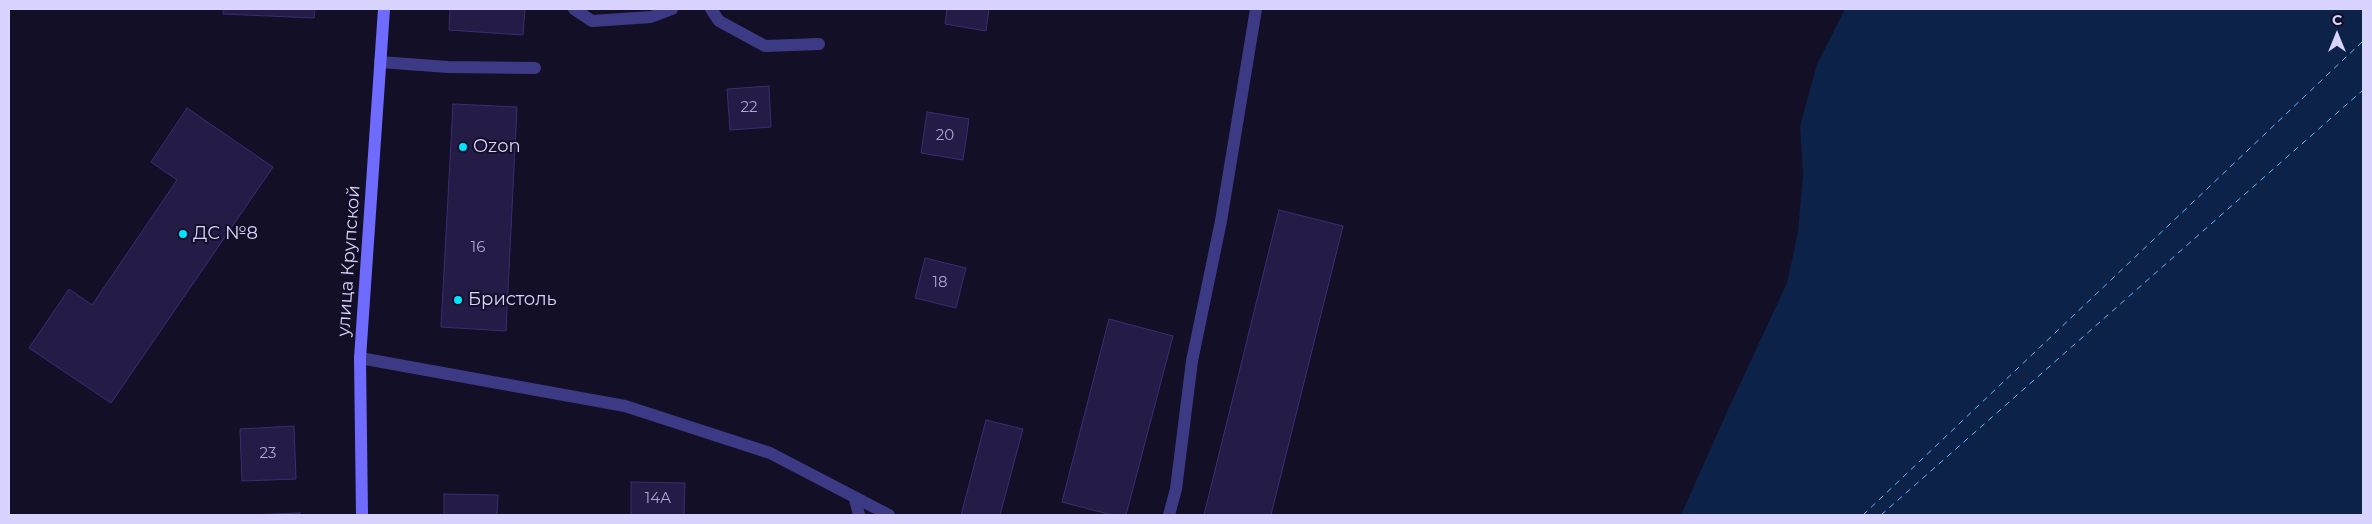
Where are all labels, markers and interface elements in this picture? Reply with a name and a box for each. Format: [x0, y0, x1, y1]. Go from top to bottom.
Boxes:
north arrow [2312, 10, 2362, 60]
text: С [2332, 11, 2342, 29]
house number: 22 [740, 99, 758, 117]
house number: 20 [936, 127, 954, 145]
place label: Ozon [473, 136, 521, 158]
marker: Ozon [457, 141, 469, 153]
street label: улица Крупской [333, 185, 365, 337]
place label: ДС №8 [193, 223, 258, 245]
marker: ДС №8 [177, 228, 189, 240]
house number: 16 [471, 239, 485, 257]
house number: 18 [933, 274, 947, 292]
place label: Бристоль [468, 289, 557, 311]
marker: Бристоль [452, 294, 464, 306]
house number: 23 [260, 445, 276, 463]
house number: 14А [645, 490, 671, 508]

